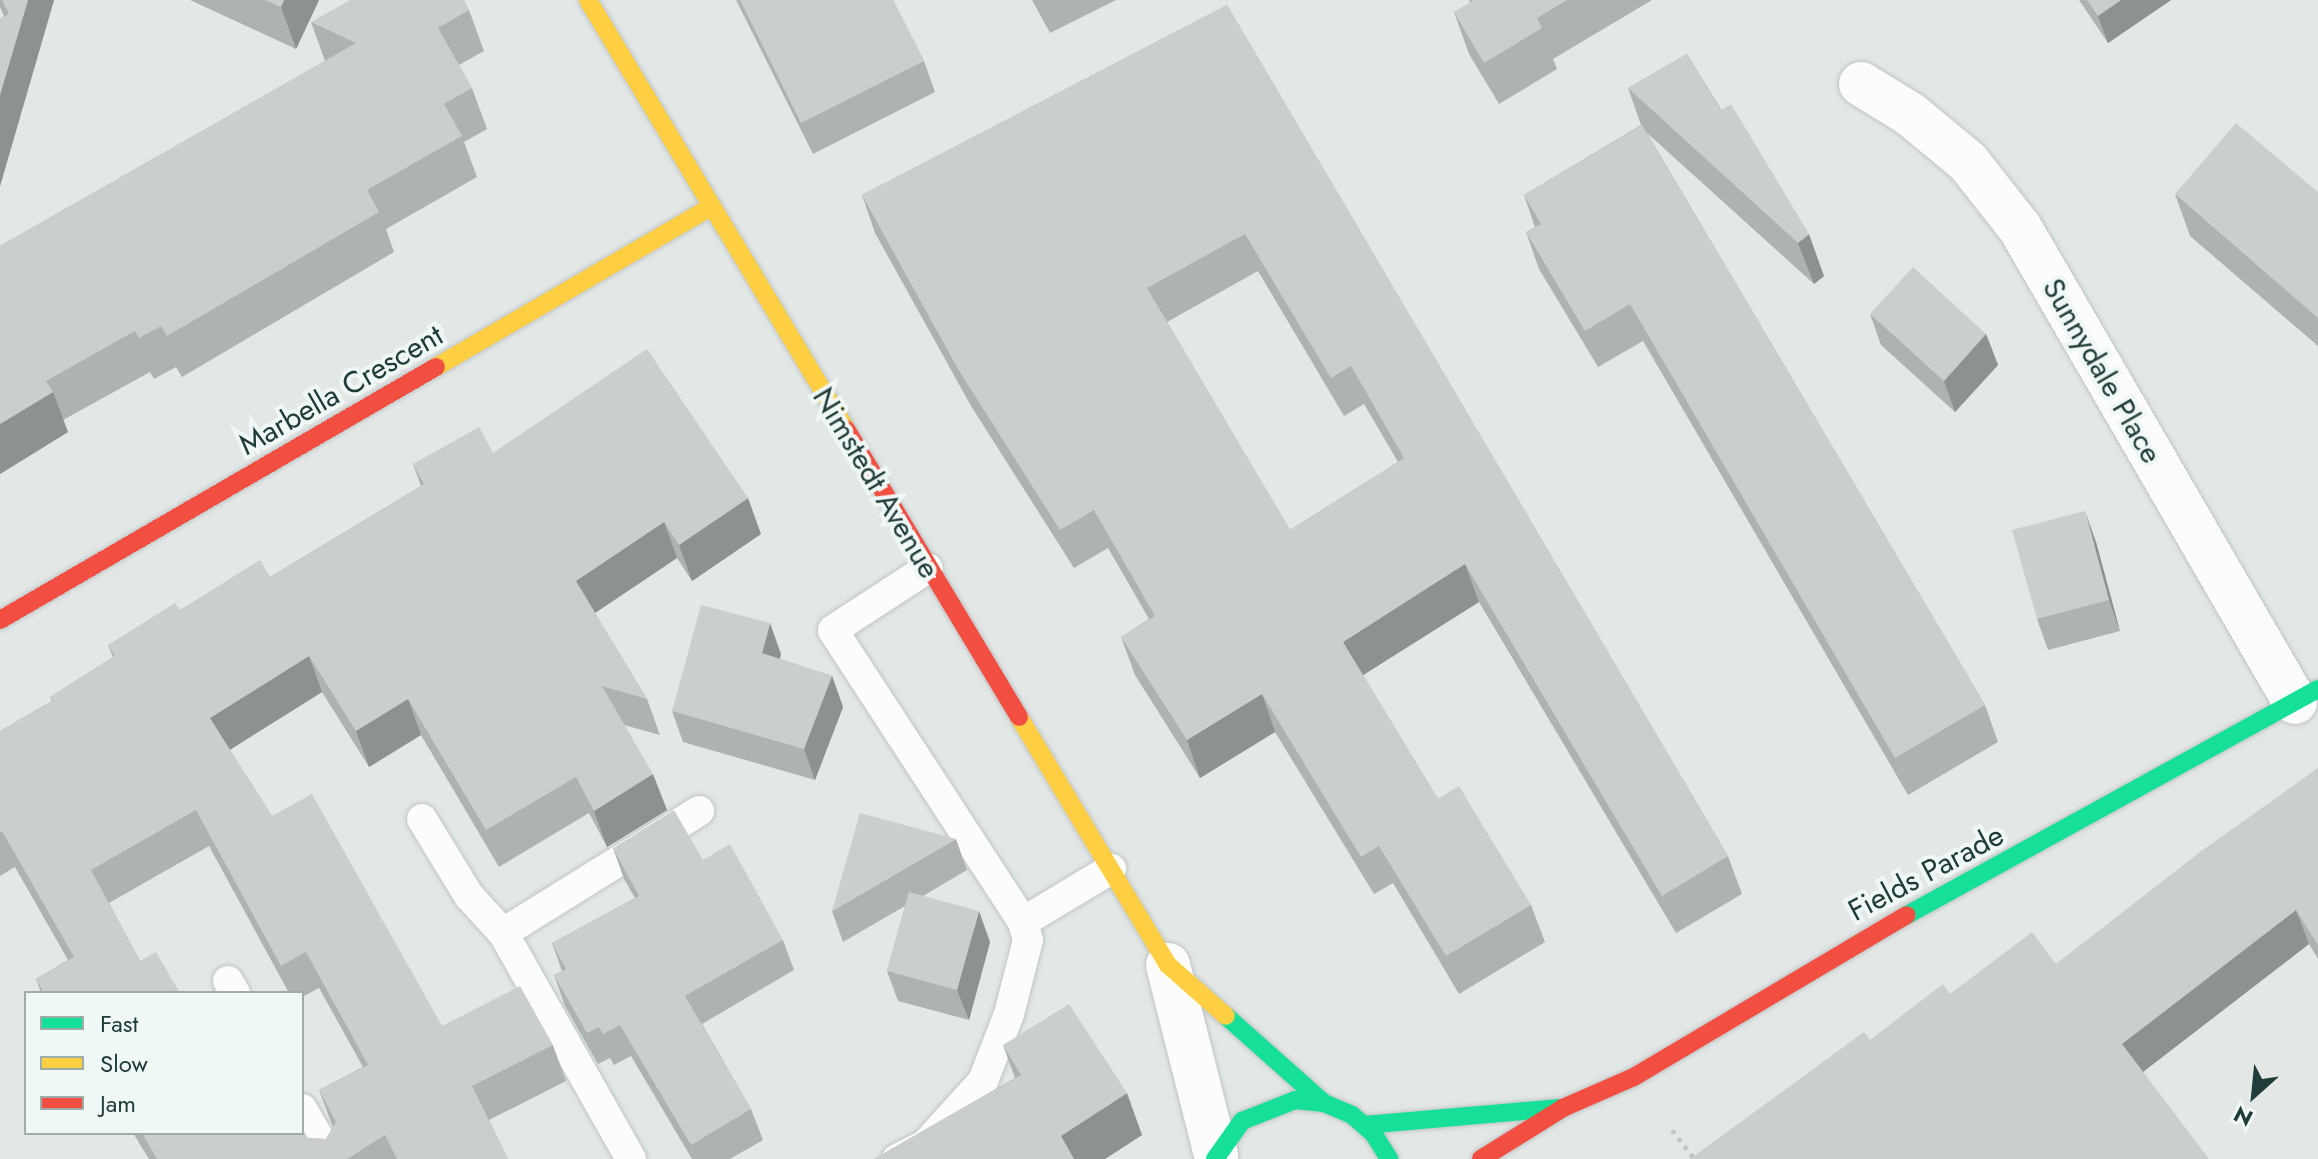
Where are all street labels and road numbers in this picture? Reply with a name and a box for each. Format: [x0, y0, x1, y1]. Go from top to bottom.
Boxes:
street label: Sunnydale Place [2035, 272, 2169, 470]
street label: Marbella Crescent [233, 317, 449, 463]
street label: Nimstedt Avenue [805, 381, 947, 585]
street label: Fields Parade [1842, 817, 2010, 929]

